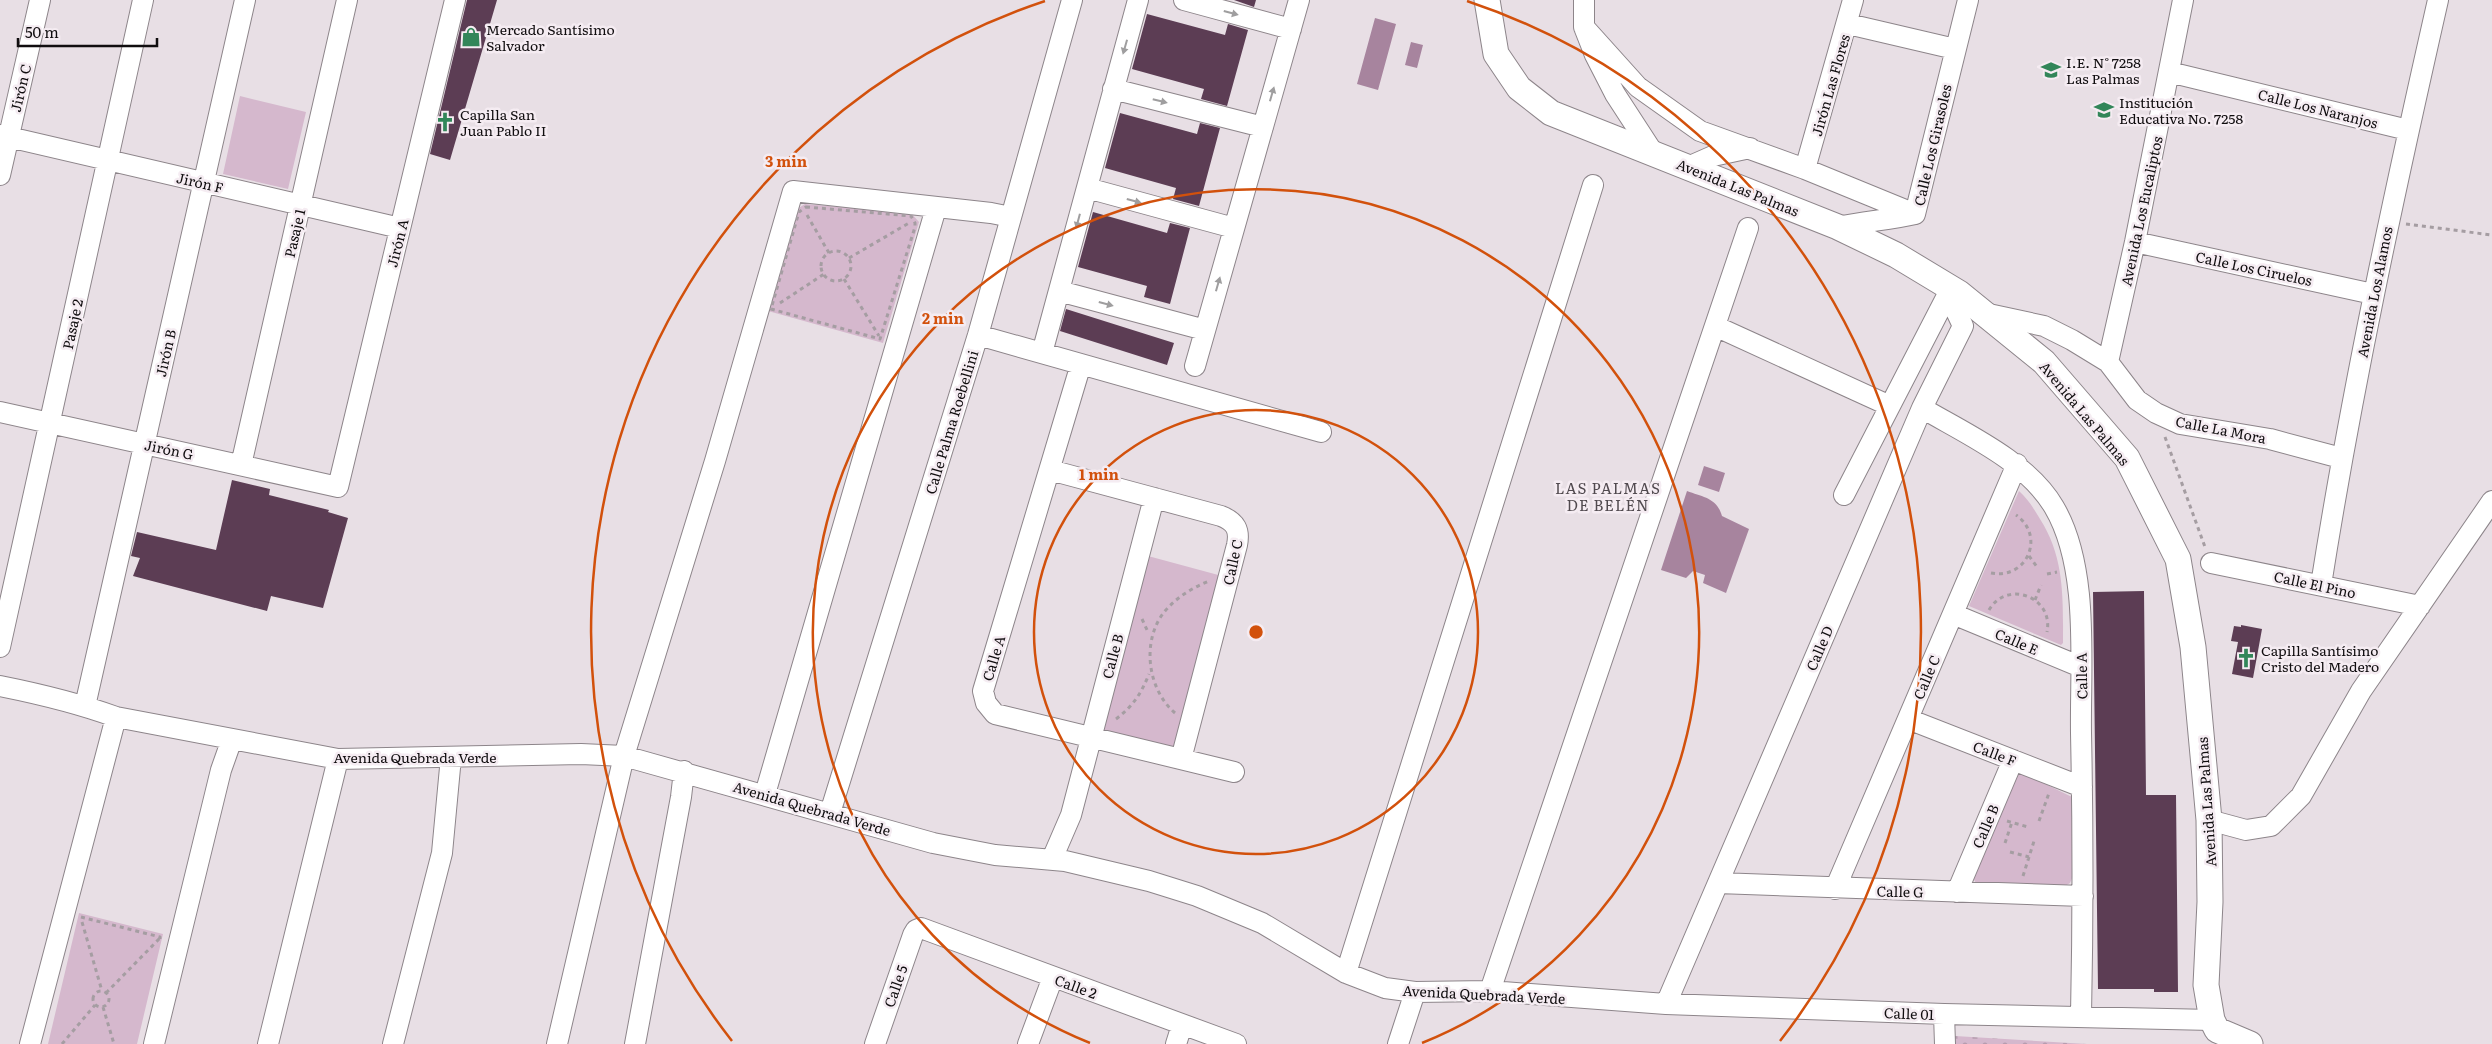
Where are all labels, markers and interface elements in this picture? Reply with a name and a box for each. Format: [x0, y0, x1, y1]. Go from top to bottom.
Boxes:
one-way arrow [1224, 9, 1239, 17]
scale bar [18, 15, 156, 47]
place label: Mercado Santísimo Salvador [486, 19, 615, 55]
text: 50 m [25, 20, 59, 43]
shop icon: Mercado Santísimo Salvador [460, 26, 482, 48]
street label: Jirón Las Flores [1806, 32, 1854, 138]
one-way arrow [1121, 39, 1129, 54]
place label: I.E. N° 7258 Las Palmas [2066, 52, 2141, 88]
school or university icon: I.E. N° 7258 Las Palmas [2040, 59, 2062, 81]
street label: Jirón C [5, 62, 35, 114]
street label: Calle Los Girasoles [1908, 82, 1956, 208]
street label: Calle Los Naranjos [2256, 83, 2380, 133]
one-way arrow [1269, 86, 1277, 101]
place label: Institución Educativa No. 7258 [2119, 92, 2243, 128]
one-way arrow [1153, 97, 1168, 105]
school or university icon: Institución Educativa No. 7258 [2093, 99, 2115, 121]
place label: Capilla San Juan Pablo II [460, 104, 547, 140]
church icon: Capilla San Juan Pablo II [434, 111, 456, 133]
street label: Avenida Los Eucaliptos [2115, 134, 2167, 288]
text: 3 min [765, 149, 808, 172]
street label: Avenida Las Palmas [1674, 153, 1802, 221]
street label: Jirón F [175, 167, 226, 197]
one-way arrow [1126, 197, 1141, 205]
street label: Pasaje 1 [279, 206, 309, 259]
one-way arrow [1073, 213, 1081, 228]
street label: Jirón A [381, 216, 413, 269]
street label: Avenida Los Alamos [2351, 225, 2397, 359]
street label: Calle Los Ciruelos [2194, 246, 2314, 290]
one-way arrow [1215, 276, 1223, 291]
street label: Pasaje 2 [57, 297, 87, 351]
one-way arrow [1098, 300, 1113, 308]
text: 2 min [922, 306, 965, 329]
street label: Jirón B [150, 327, 180, 379]
street label: Calle Palma Roebellini [920, 347, 982, 496]
street label: Avenida Las Palmas [2035, 357, 2135, 469]
street label: Calle La Mora [2174, 410, 2268, 448]
street label: Jirón G [143, 434, 196, 464]
text: 1 min [1079, 462, 1120, 485]
district label: LAS PALMAS DE BELÉN [1555, 476, 1661, 516]
street label: Calle C [1217, 537, 1247, 587]
street label: Calle El Pino [2272, 566, 2358, 602]
street label: Calle D [1801, 622, 1838, 674]
centre of rings [1247, 623, 1265, 641]
street label: Calle E [1992, 623, 2042, 659]
street label: Calle B [1096, 631, 1128, 681]
street label: Calle A [977, 632, 1010, 683]
place label: Capilla Santísimo Cristo del Madero [2261, 640, 2379, 676]
church icon: Capilla Santísimo Cristo del Madero [2235, 647, 2257, 669]
street label: Calle C [1908, 652, 1944, 702]
street label: Calle A [2071, 652, 2091, 700]
street label: Calle F [1970, 736, 2020, 771]
street label: Avenida Las Palmas [2191, 736, 2221, 868]
street label: Avenida Quebrada Verde [334, 747, 496, 767]
street label: Avenida Quebrada Verde [731, 776, 893, 840]
street label: Calle B [1967, 801, 2003, 851]
street label: Calle G [1876, 881, 1924, 901]
street label: Calle 5 [878, 962, 912, 1010]
street label: Calle 2 [1052, 969, 1100, 1003]
street label: Avenida Quebrada Verde [1402, 980, 1566, 1008]
street label: Calle 01 [1884, 1002, 1935, 1024]

